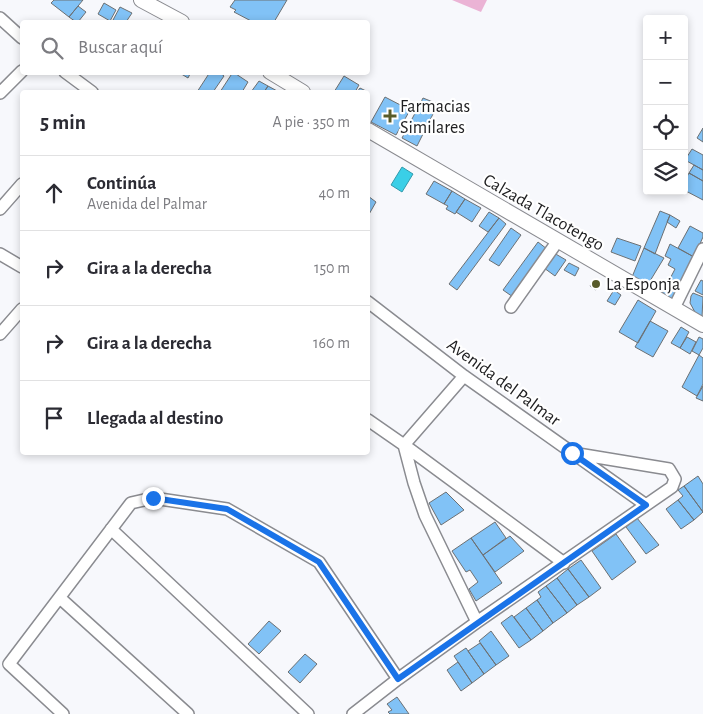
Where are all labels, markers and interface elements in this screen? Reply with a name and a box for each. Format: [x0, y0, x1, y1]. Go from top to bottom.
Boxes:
map controls [643, 15, 688, 195]
button: + [643, 15, 688, 60]
search box [20, 20, 370, 75]
icon: search [38, 34, 66, 62]
text: Buscar aquí [78, 38, 163, 57]
button: − [643, 60, 688, 105]
place label: Farmacias Similares [400, 98, 470, 137]
button: locate [643, 105, 688, 150]
marker: Farmacias Similares [384, 110, 396, 122]
text: 5 min [40, 112, 86, 133]
text: A pie · 350 m [273, 114, 350, 130]
button: layers [643, 150, 688, 195]
street label: Calzada Tlacotengo [480, 171, 607, 255]
text: Continúa [87, 174, 156, 193]
icon: ahead [40, 179, 68, 207]
text: 40 m [318, 185, 350, 201]
text: Avenida del Palmar [87, 196, 207, 212]
icon: right [40, 254, 68, 282]
text: Gira a la derecha [87, 259, 212, 278]
text: 150 m [314, 260, 350, 276]
place label: La Esponja [606, 276, 680, 294]
marker: La Esponja [590, 278, 602, 290]
icon: right [40, 329, 68, 357]
text: Gira a la derecha [87, 334, 212, 353]
text: 160 m [313, 335, 350, 351]
street label: Avenida del Palmar [444, 336, 563, 430]
icon: arrive [40, 404, 68, 432]
text: Llegada al destino [87, 409, 224, 428]
route start [561, 442, 584, 465]
route end [142, 487, 165, 510]

